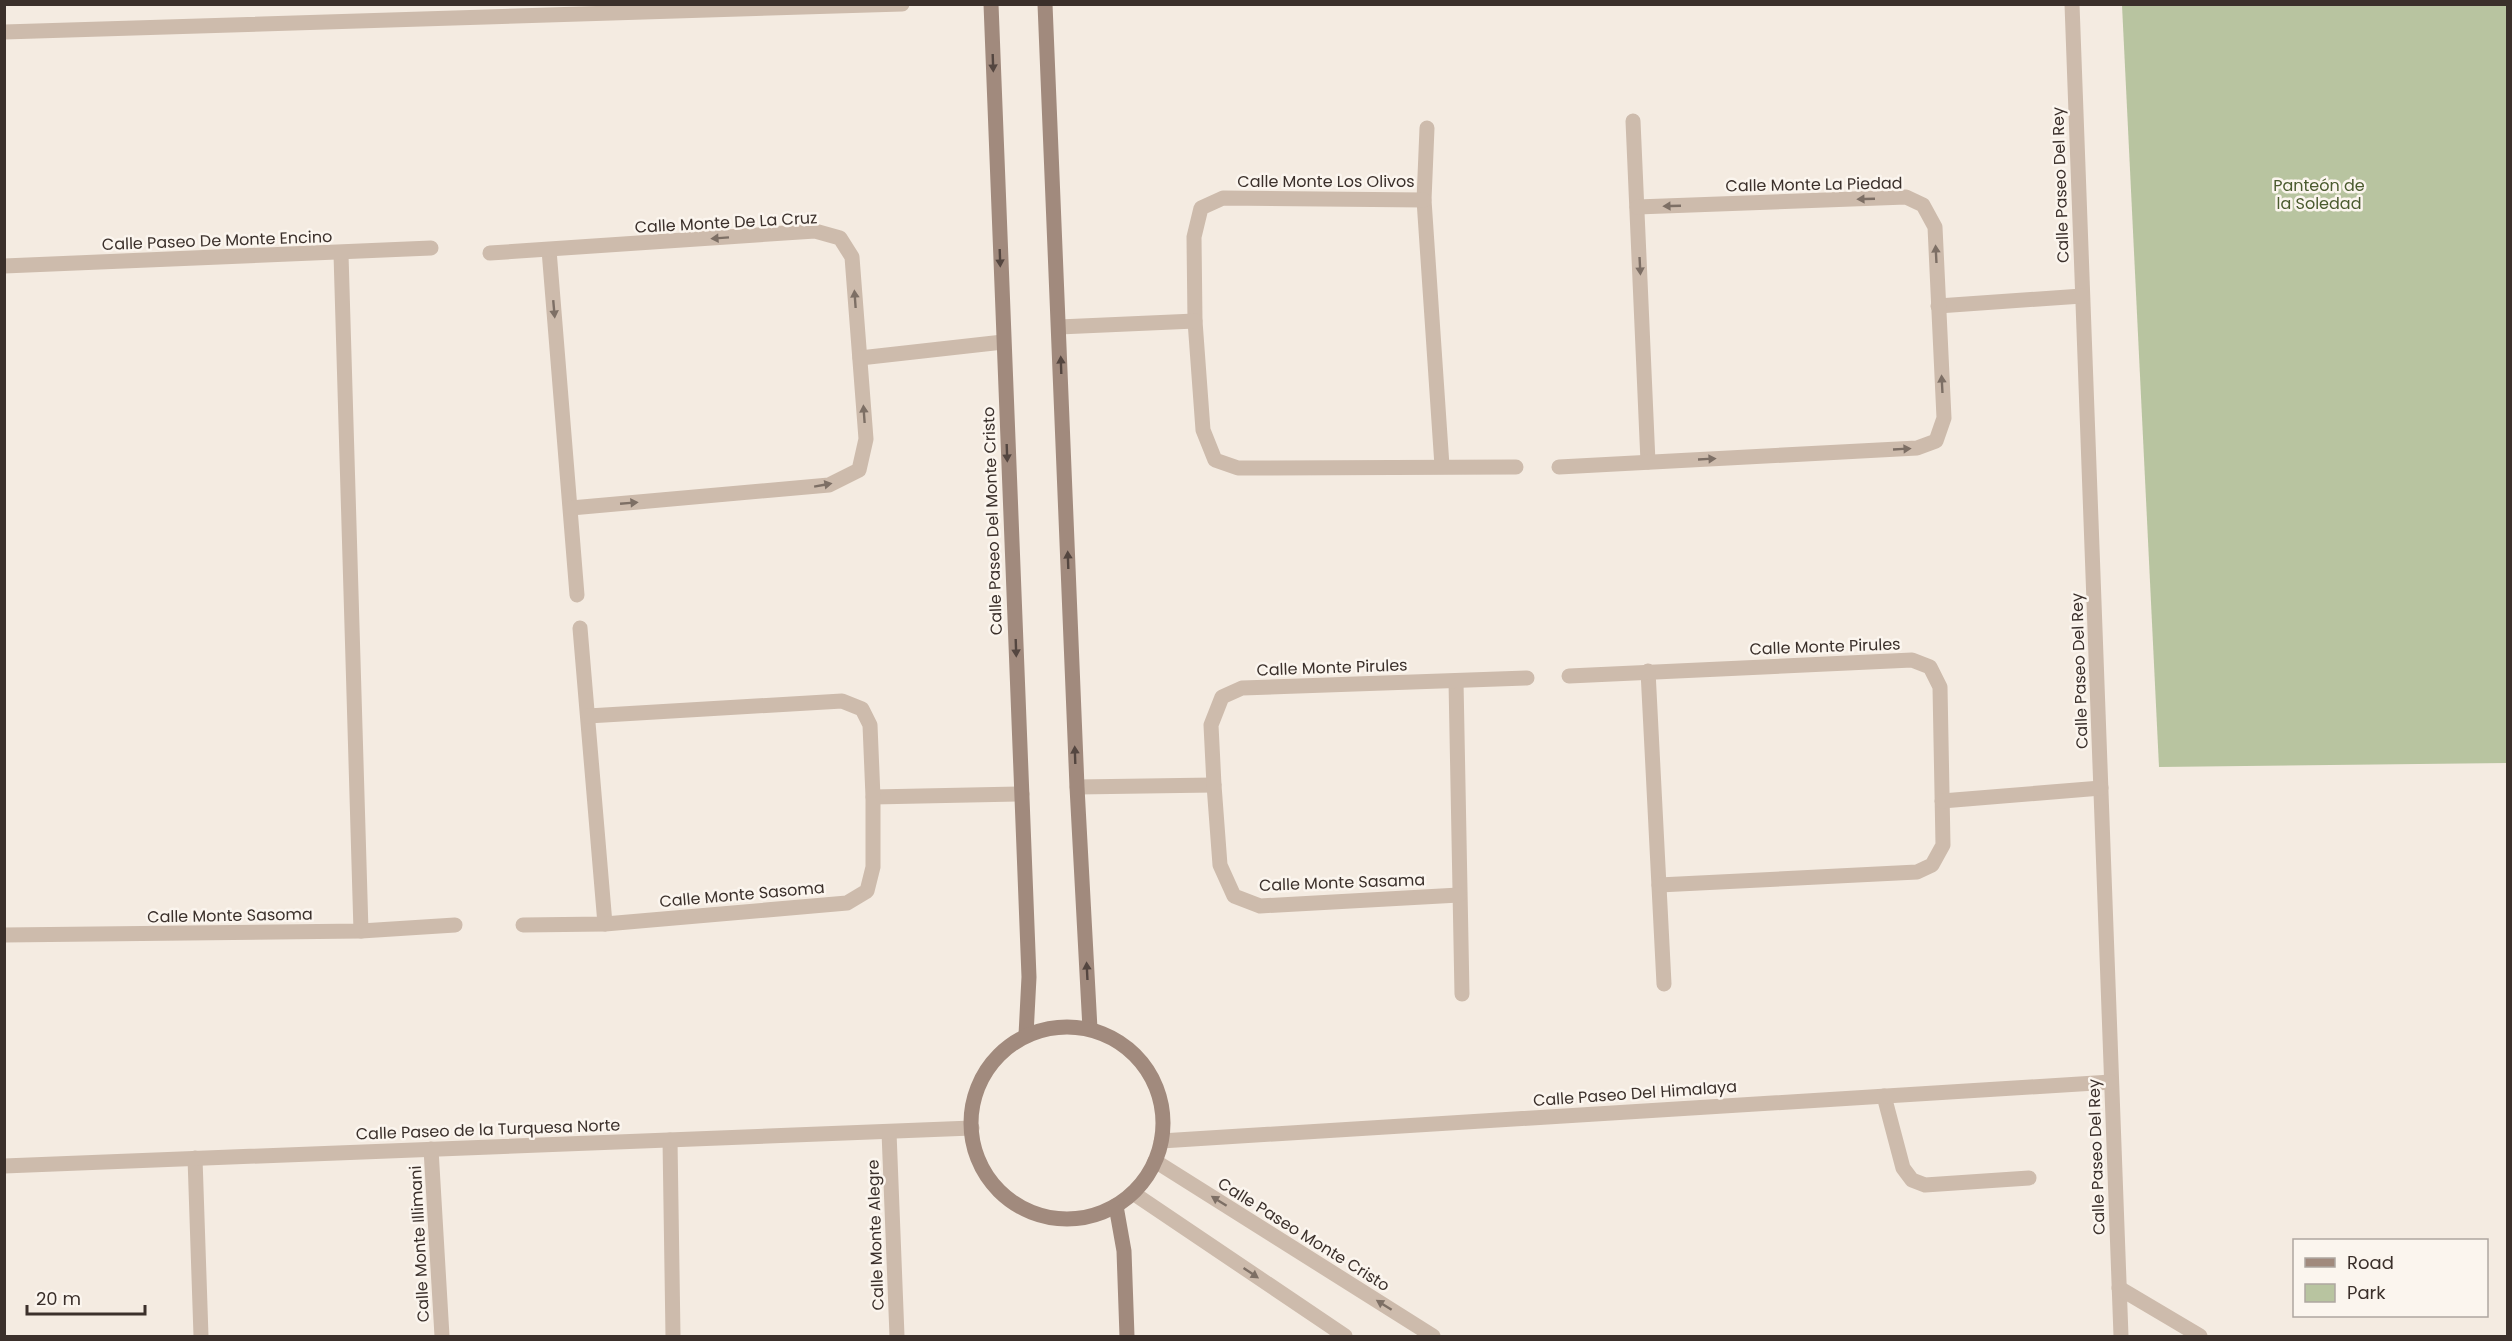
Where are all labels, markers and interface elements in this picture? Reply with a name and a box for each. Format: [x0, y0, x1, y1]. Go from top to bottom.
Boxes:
one-way arrow [988, 53, 997, 72]
street label: Calle Paseo Del Rey [2046, 107, 2075, 263]
street label: Calle Monte Los Olivos [1237, 170, 1415, 193]
street label: Calle Monte La Piedad [1725, 171, 1903, 198]
park label: Panteón de la Soledad [2273, 174, 2365, 215]
one-way arrow [1857, 194, 1876, 203]
one-way arrow [1662, 201, 1681, 211]
street label: Calle Monte De La Cruz [634, 206, 818, 239]
street label: Calle Paseo De Monte Encino [101, 225, 333, 256]
one-way arrow [710, 233, 729, 243]
one-way arrow [1931, 245, 1940, 264]
one-way arrow [995, 248, 1004, 267]
one-way arrow [1635, 256, 1644, 275]
one-way arrow [851, 290, 860, 309]
one-way arrow [549, 299, 559, 318]
one-way arrow [1056, 356, 1065, 375]
one-way arrow [1938, 374, 1947, 393]
one-way arrow [859, 404, 869, 423]
street label: Calle Paseo Del Monte Cristo [977, 406, 1008, 636]
one-way arrow [1003, 443, 1012, 462]
one-way arrow [1892, 444, 1911, 454]
one-way arrow [1697, 455, 1716, 464]
one-way arrow [814, 480, 833, 489]
one-way arrow [619, 498, 638, 507]
one-way arrow [1063, 551, 1073, 570]
street label: Calle Paseo Del Rey [2065, 593, 2094, 749]
street label: Calle Monte Pirules [1749, 632, 1901, 661]
one-way arrow [1011, 638, 1020, 657]
street label: Calle Monte Pirules [1256, 653, 1408, 682]
one-way arrow [1071, 746, 1080, 765]
street label: Calle Monte Sasama [1259, 868, 1425, 897]
street label: Calle Monte Sasoma [659, 876, 826, 913]
street label: Calle Monte Sasoma [147, 903, 313, 928]
one-way arrow [1082, 961, 1092, 980]
street label: Calle Paseo Del Himalaya [1532, 1075, 1738, 1112]
street label: Calle Paseo Del Rey [2082, 1079, 2111, 1235]
street label: Calle Paseo de la Turquesa Norte [355, 1113, 621, 1146]
street label: Calle Monte Alegre [861, 1159, 890, 1311]
street label: Calle Monte Illimani [404, 1165, 435, 1323]
street label: Calle Paseo Monte Cristo [1213, 1172, 1394, 1297]
one-way arrow [1211, 1196, 1227, 1207]
legend [2293, 1239, 2488, 1317]
text: Road [2347, 1250, 2394, 1275]
one-way arrow [1242, 1267, 1258, 1279]
scale bar [27, 1278, 146, 1316]
text: Park [2347, 1280, 2386, 1305]
text: 20 m [36, 1286, 81, 1311]
one-way arrow [1376, 1300, 1392, 1311]

